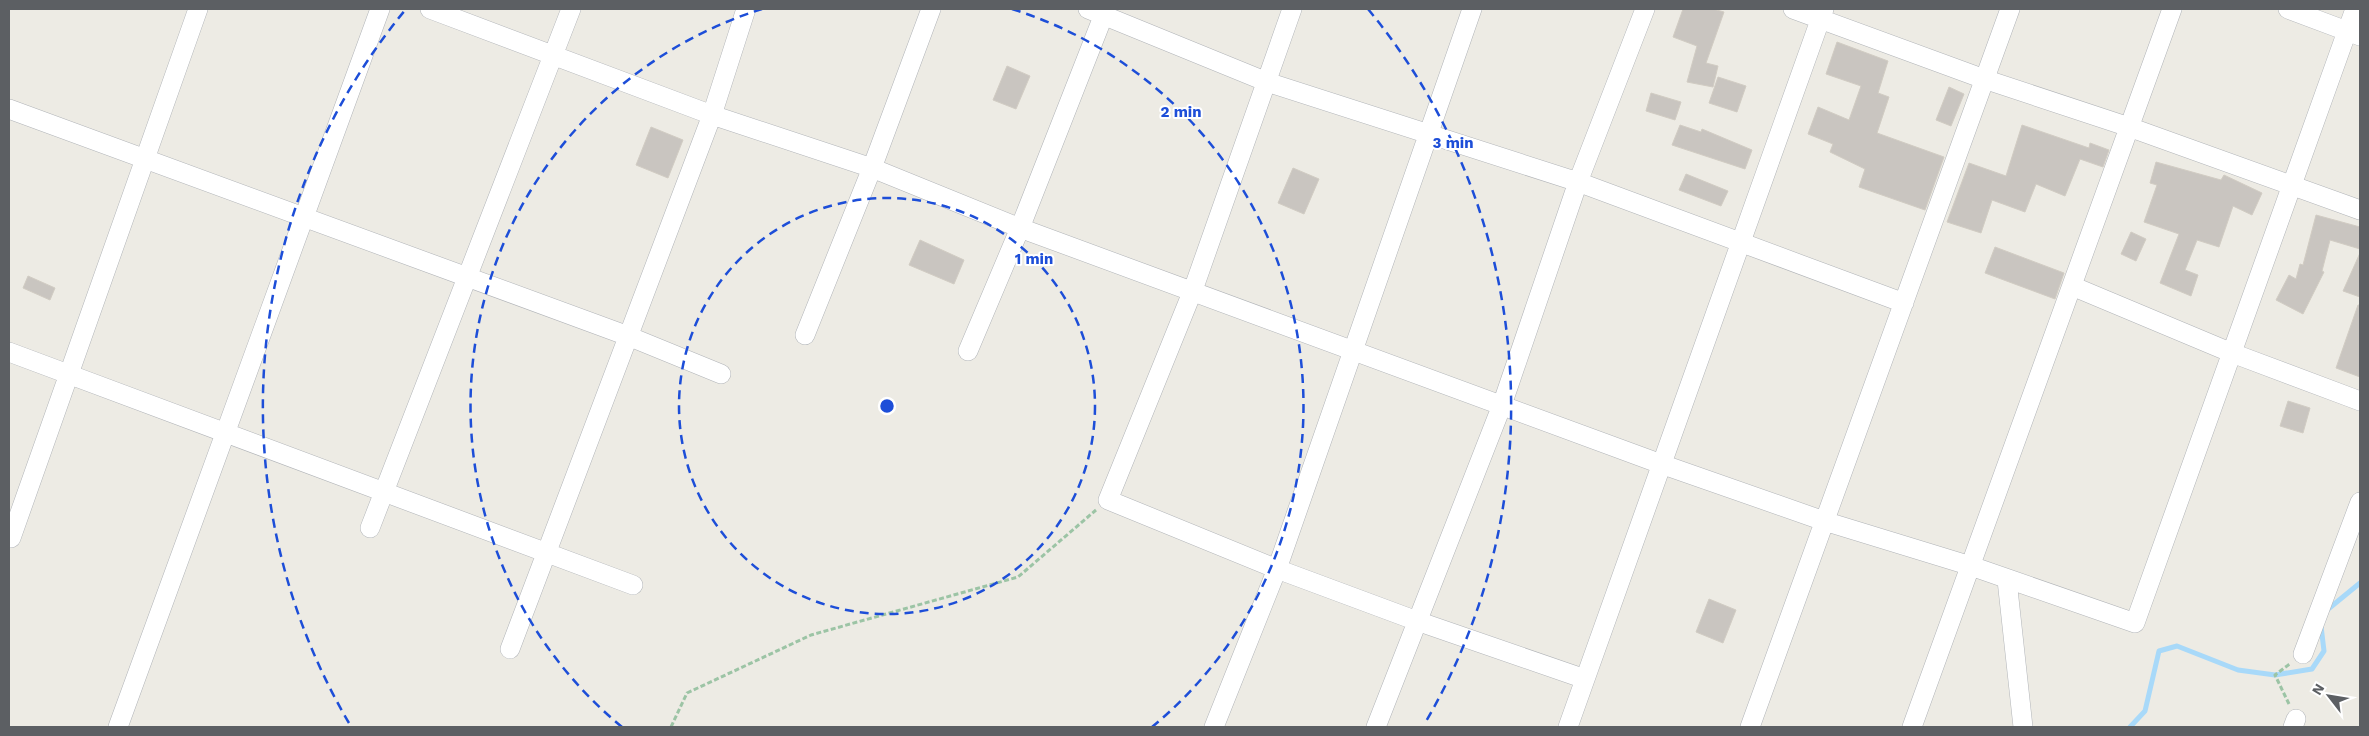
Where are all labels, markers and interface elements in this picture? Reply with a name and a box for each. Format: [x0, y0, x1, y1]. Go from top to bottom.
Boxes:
text: 2 min [1160, 103, 1202, 121]
text: 3 min [1433, 134, 1473, 152]
text: 1 min [1015, 250, 1053, 268]
centre of rings [878, 397, 896, 415]
north arrow [2304, 671, 2354, 721]
text: N [2308, 681, 2327, 698]

